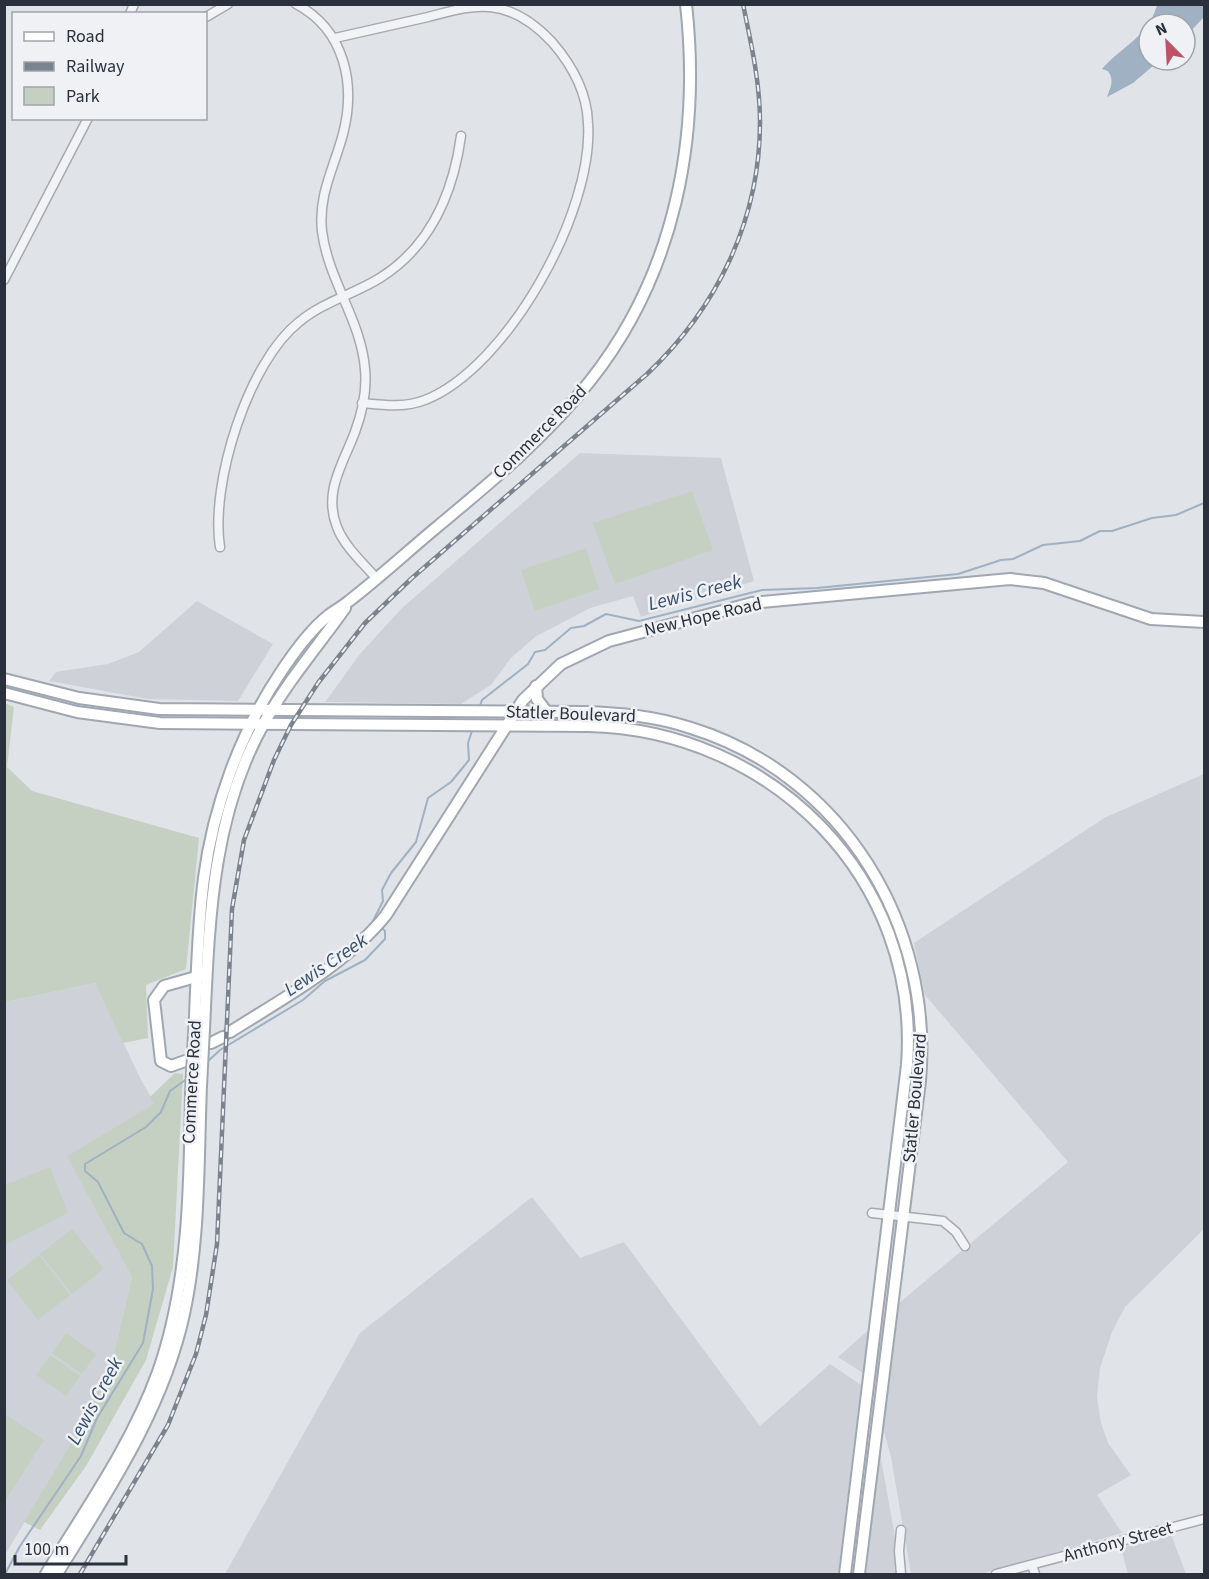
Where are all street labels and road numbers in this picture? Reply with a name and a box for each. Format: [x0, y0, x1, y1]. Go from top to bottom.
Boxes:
street label: Commerce Road [487, 379, 593, 485]
street label: New Hope Road [642, 591, 764, 643]
street label: Statler Boulevard [506, 699, 636, 729]
street label: Commerce Road [176, 1020, 208, 1144]
street label: Statler Boulevard [897, 1032, 933, 1164]
street label: Anthony Street [1061, 1515, 1175, 1569]

